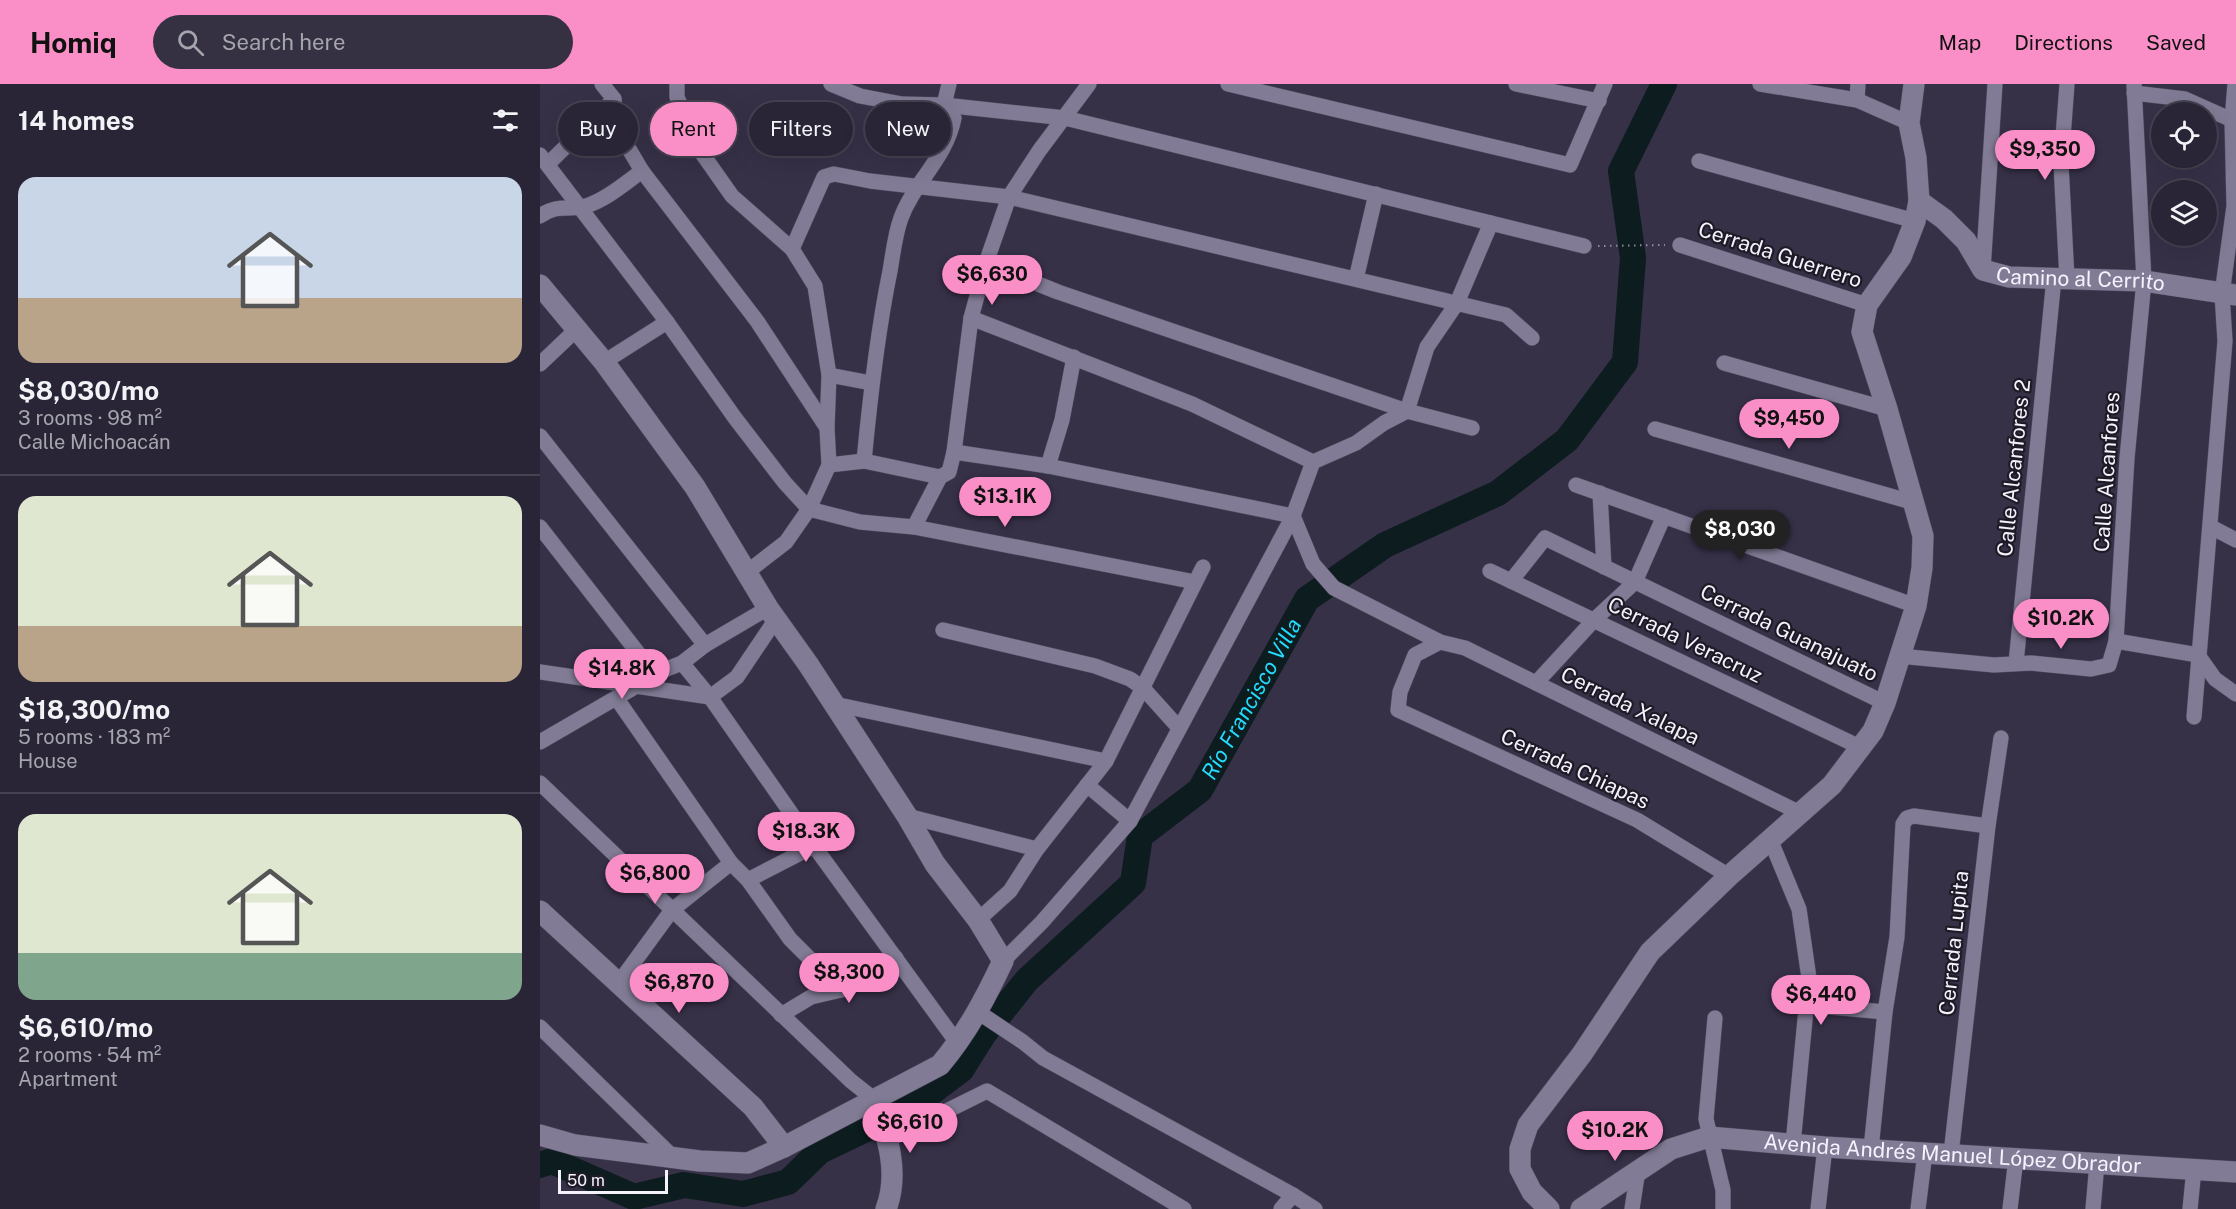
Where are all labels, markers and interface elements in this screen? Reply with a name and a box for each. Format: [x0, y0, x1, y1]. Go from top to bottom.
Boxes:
search box [153, 15, 573, 69]
text: Homiq [30, 26, 117, 59]
icon: search [174, 26, 207, 59]
text: Search here [222, 29, 345, 55]
text: Map [1939, 30, 1981, 55]
text: Directions [2014, 30, 2113, 55]
text: Saved [2146, 30, 2206, 55]
chip: Buy [558, 102, 638, 156]
chip: Rent [650, 102, 737, 156]
chip: Filters [749, 102, 853, 156]
chip: New [865, 102, 951, 156]
map controls [2151, 102, 2217, 246]
button: locate [2151, 102, 2217, 168]
icon: filters [489, 104, 522, 137]
text: 14 homes [18, 105, 134, 136]
pin: $9,350 [1996, 130, 2094, 181]
text: $9,350 [2009, 137, 2081, 161]
button: layers [2151, 180, 2217, 246]
icon: home [216, 216, 324, 324]
street label: Cerrada Guerrero [1695, 216, 1865, 293]
pin: $6,630 [943, 255, 1041, 306]
street label: Camino al Cerrito [1993, 261, 2167, 296]
text: $6,630 [956, 262, 1028, 286]
text: $8,030/mo [18, 375, 159, 406]
street label: Calle Alcanfores 2 [1992, 378, 2035, 558]
street label: Calle Alcanfores [2088, 391, 2125, 553]
pin: $9,450 [1740, 399, 1838, 450]
text: 3 rooms · 98 m² [18, 406, 162, 430]
text: $9,450 [1753, 406, 1825, 430]
text: Calle Michoacán [18, 430, 171, 454]
pin: $13.1K [956, 477, 1054, 528]
text: $13.1K [973, 484, 1037, 508]
pin: $8,030 [1691, 510, 1789, 561]
text: $8,030 [1704, 517, 1776, 541]
icon: home [216, 535, 324, 643]
street label: Cerrada Guanajuato [1696, 579, 1882, 686]
street label: Cerrada Veracruz [1604, 591, 1767, 688]
pin: $10.2K [2012, 599, 2110, 650]
text: $10.2K [2027, 606, 2095, 630]
water label: Río Francisco Villa [1196, 614, 1307, 784]
pin: $14.8K [573, 649, 671, 700]
text: $14.8K [588, 656, 656, 680]
street label: Cerrada Xalapa [1557, 661, 1704, 750]
text: $18,300/mo [18, 694, 170, 725]
street label: Cerrada Chiapas [1497, 723, 1654, 814]
text: 5 rooms · 183 m² [18, 725, 170, 749]
text: House [18, 749, 78, 773]
pin: $18.3K [757, 812, 855, 863]
text: $18.3K [772, 819, 840, 843]
icon: home [216, 853, 324, 961]
pin: $6,800 [606, 854, 704, 905]
text: $6,800 [619, 861, 691, 885]
street label: Cerrada Lupita [1933, 869, 1974, 1016]
pin: $8,300 [800, 953, 898, 1004]
text: $8,300 [813, 960, 885, 984]
pin: $6,870 [630, 963, 728, 1014]
text: $6,870 [644, 970, 714, 994]
pin: $6,440 [1772, 975, 1870, 1026]
text: $6,440 [1785, 982, 1857, 1006]
text: $6,610/mo [18, 1012, 153, 1043]
text: 2 rooms · 54 m² [18, 1043, 161, 1067]
text: Apartment [18, 1067, 118, 1091]
pin: $6,610 [861, 1103, 959, 1154]
text: $6,610 [876, 1110, 944, 1134]
pin: $10.2K [1566, 1111, 1664, 1162]
text: $10.2K [1581, 1118, 1649, 1142]
street label: Avenida Andrés Manuel López Obrador [1762, 1129, 2142, 1178]
scale bar [558, 1167, 668, 1194]
text: 50 m [567, 1171, 605, 1190]

